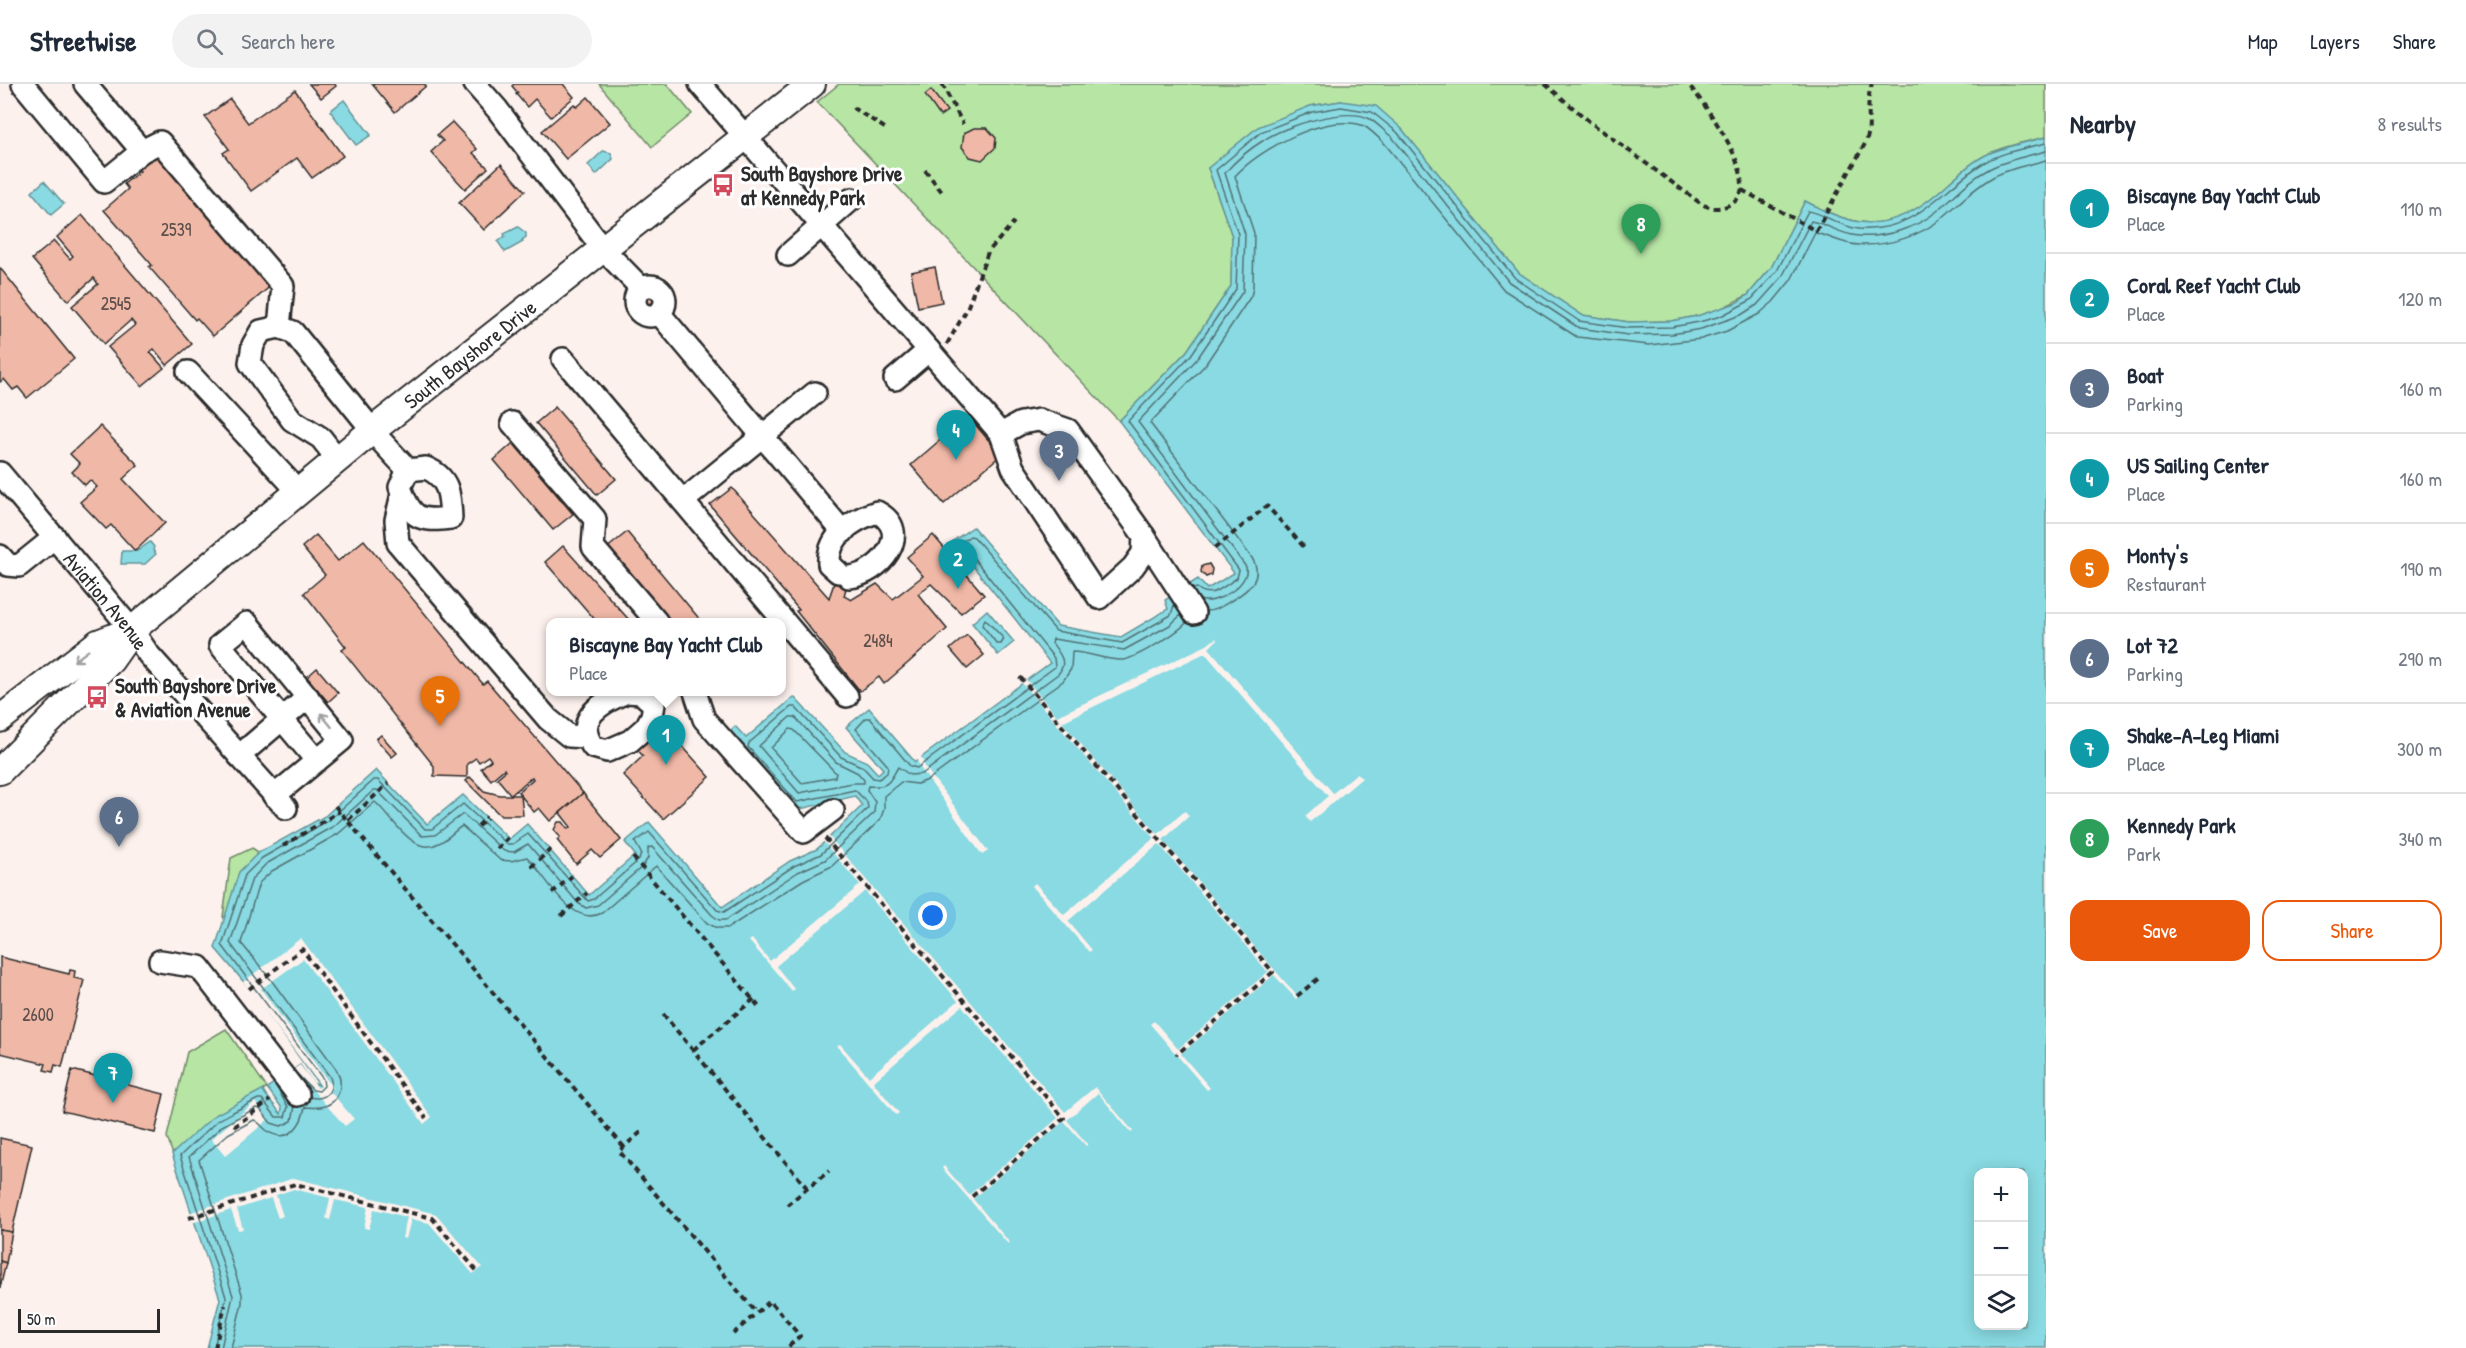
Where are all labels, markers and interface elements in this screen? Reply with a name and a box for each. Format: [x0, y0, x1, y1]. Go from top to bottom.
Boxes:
search box [172, 14, 592, 68]
text: Streetwise [30, 22, 136, 60]
icon: search [193, 25, 226, 58]
text: Search here [241, 26, 335, 56]
text: Map [2248, 27, 2277, 56]
text: Layers [2310, 27, 2360, 56]
text: Share [2393, 27, 2436, 56]
text: Nearby [2070, 106, 2136, 141]
text: 8 results [2377, 110, 2442, 137]
place label: South Bayshore Drive at Kennedy Park [741, 159, 903, 213]
bus stop icon: South Bayshore Drive at Kennedy Park [710, 172, 736, 198]
text: Biscayne Bay Yacht Club [2127, 180, 2320, 210]
text: 1 [2086, 195, 2093, 222]
text: 110 m [2400, 195, 2442, 222]
pin: 8 [1622, 204, 1660, 254]
text: Place [2127, 210, 2166, 237]
house number: 2539 [161, 217, 192, 242]
text: Coral Reef Yacht Club [2127, 270, 2301, 300]
text: 2 [2085, 285, 2094, 312]
text: 120 m [2398, 285, 2442, 312]
house number: 2545 [101, 291, 132, 316]
street label: South Bayshore Drive [397, 292, 542, 415]
text: Place [2127, 300, 2166, 327]
text: Boat [2127, 360, 2163, 390]
text: 3 [2085, 375, 2094, 402]
text: 160 m [2400, 375, 2442, 402]
text: Parking [2127, 390, 2183, 417]
pin: 4 [936, 410, 976, 460]
pin: 3 [1040, 432, 1078, 481]
text: US Sailing Center [2127, 450, 2269, 480]
text: 4 [2086, 465, 2093, 492]
text: 160 m [2400, 465, 2442, 492]
text: Place [2127, 480, 2166, 507]
pin: 2 [938, 540, 978, 589]
text: Monty's [2127, 540, 2188, 570]
street label: Aviation Avenue [57, 545, 156, 655]
text: 5 [2085, 555, 2094, 582]
text: 190 m [2400, 555, 2442, 582]
text: Restaurant [2127, 570, 2206, 597]
popup [546, 618, 786, 696]
house number: 2484 [863, 628, 893, 653]
text: Biscayne Bay Yacht Club [569, 629, 763, 659]
text: Lot 72 [2127, 630, 2178, 660]
text: 6 [2086, 645, 2093, 672]
text: 290 m [2398, 645, 2442, 672]
one-way arrow [73, 650, 89, 663]
text: Place [569, 659, 608, 686]
text: Parking [2127, 660, 2183, 687]
place label: South Bayshore Drive & Aviation Avenue [115, 671, 277, 724]
pin: 5 [420, 676, 460, 726]
bus stop icon: South Bayshore Drive & Aviation Avenue [84, 684, 110, 710]
one-way arrow [320, 712, 333, 728]
pin: 1 [646, 716, 686, 765]
text: Shake-A-Leg Miami [2127, 720, 2280, 750]
text: 7 [2085, 735, 2094, 762]
text: 300 m [2397, 735, 2442, 762]
text: Place [2127, 750, 2166, 777]
pin: 6 [100, 798, 138, 847]
text: Kennedy Park [2127, 810, 2236, 840]
text: 8 [2085, 825, 2094, 852]
text: 340 m [2398, 825, 2442, 852]
text: Park [2127, 840, 2160, 867]
button: Save [2070, 900, 2250, 961]
button: Share [2262, 900, 2442, 961]
your location [918, 901, 947, 930]
house number: 2600 [22, 1002, 54, 1027]
pin: 7 [94, 1054, 132, 1103]
map controls [1974, 1168, 2028, 1330]
button: + [1974, 1168, 2028, 1222]
button: − [1974, 1222, 2028, 1276]
button: layers [1974, 1276, 2028, 1330]
scale bar [18, 1306, 160, 1334]
text: 50 m [27, 1308, 56, 1330]

